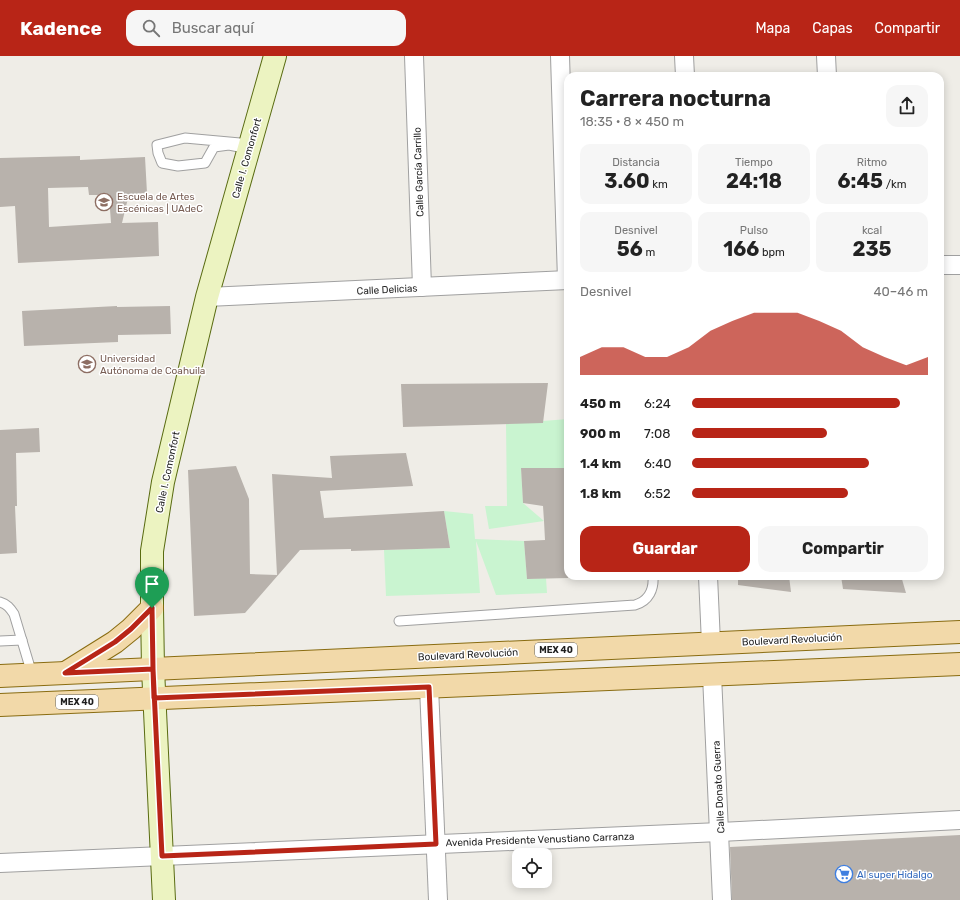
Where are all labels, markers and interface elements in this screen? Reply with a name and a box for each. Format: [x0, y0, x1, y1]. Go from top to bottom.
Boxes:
search box [126, 10, 406, 46]
text: Kadence [20, 17, 102, 40]
icon: search [140, 17, 162, 39]
text: Buscar aquí [172, 19, 254, 37]
text: Mapa [755, 20, 790, 37]
text: Capas [812, 20, 853, 37]
text: Compartir [875, 20, 940, 37]
text: Carrera nocturna [580, 85, 771, 112]
button: share [886, 85, 928, 127]
text: 18:35 · 8 × 450 m [580, 114, 684, 129]
street label: Calle I. Comonfort [230, 117, 264, 200]
street label: Calle García Carrillo [411, 127, 427, 217]
text: Distancia [612, 156, 660, 169]
text: Tiempo [735, 156, 773, 169]
text: Ritmo [857, 156, 887, 169]
text: 3.60 [604, 169, 650, 193]
text: 24:18 [726, 169, 782, 193]
text: 6:45 [838, 169, 883, 193]
text: km [650, 178, 668, 191]
text: /km [883, 178, 906, 191]
place label: Escuela de Artes Escénicas | UAdeC [117, 191, 203, 215]
school or university icon: Escuela de Artes Escénicas | UAdeC [94, 192, 114, 212]
text: Desnivel [614, 224, 658, 237]
text: Pulso [740, 224, 768, 237]
text: kcal [862, 224, 882, 237]
text: 56 [617, 237, 643, 261]
text: 166 [723, 237, 759, 261]
text: 235 [852, 237, 892, 261]
text: m [643, 246, 655, 259]
text: bpm [759, 246, 785, 259]
street label: Calle Delicias [356, 282, 418, 298]
text: Desnivel [580, 284, 631, 299]
text: 40–46 m [874, 284, 928, 299]
place label: Universidad Autónoma de Coahuila [100, 353, 205, 377]
school or university icon: Universidad Autónoma de Coahuila [77, 354, 97, 374]
text: 450 m [580, 396, 621, 411]
text: 6:24 [644, 396, 671, 411]
text: 900 m [580, 426, 621, 441]
text: 7:08 [644, 426, 671, 441]
street label: Calle I. Comonfort [153, 430, 182, 514]
text: 1.4 km [580, 456, 621, 471]
text: 6:40 [644, 456, 672, 471]
text: 1.8 km [580, 486, 621, 501]
text: 6:52 [644, 486, 671, 501]
button: Guardar [580, 526, 750, 572]
button: Compartir [758, 526, 928, 572]
pin [135, 567, 169, 608]
icon: arrive [141, 573, 163, 595]
street label: Boulevard Revolución [742, 631, 843, 649]
road number: MEX 40 [535, 643, 577, 657]
street label: Boulevard Revolución [418, 646, 519, 664]
road number: MEX 40 [56, 695, 98, 709]
street label: Calle Donato Guerra [711, 740, 727, 834]
street label: Avenida Presidente Venustiano Carranza [445, 831, 635, 849]
map controls [512, 848, 552, 888]
button: locate [512, 848, 552, 888]
supermarket icon: Al super Hidalgo [834, 864, 854, 884]
place label: Al super Hidalgo [857, 869, 933, 881]

